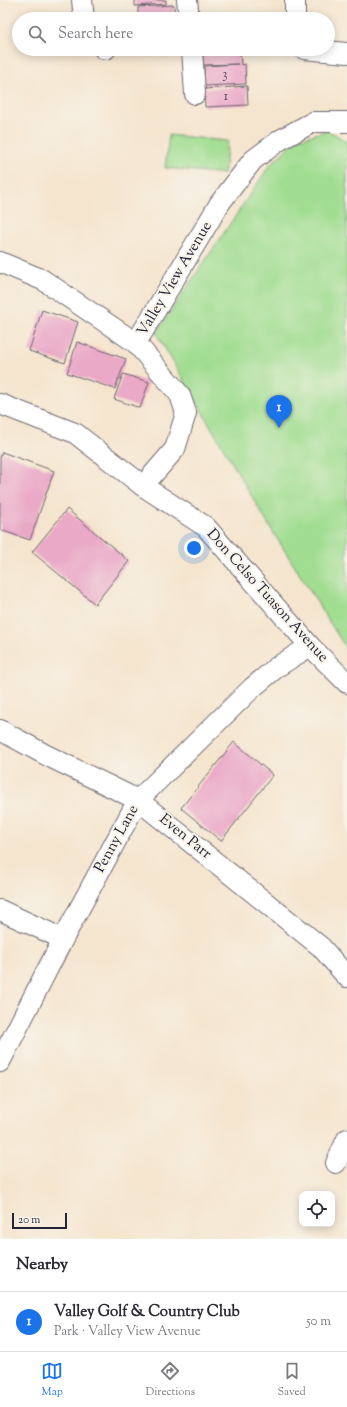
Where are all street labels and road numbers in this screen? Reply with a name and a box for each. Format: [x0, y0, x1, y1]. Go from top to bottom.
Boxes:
street label: Valley View Avenue [132, 218, 218, 340]
street label: Don Celso Tuason Avenue [201, 525, 333, 667]
street label: Penny Lane [90, 801, 144, 877]
street label: Even Parr [154, 809, 216, 865]

